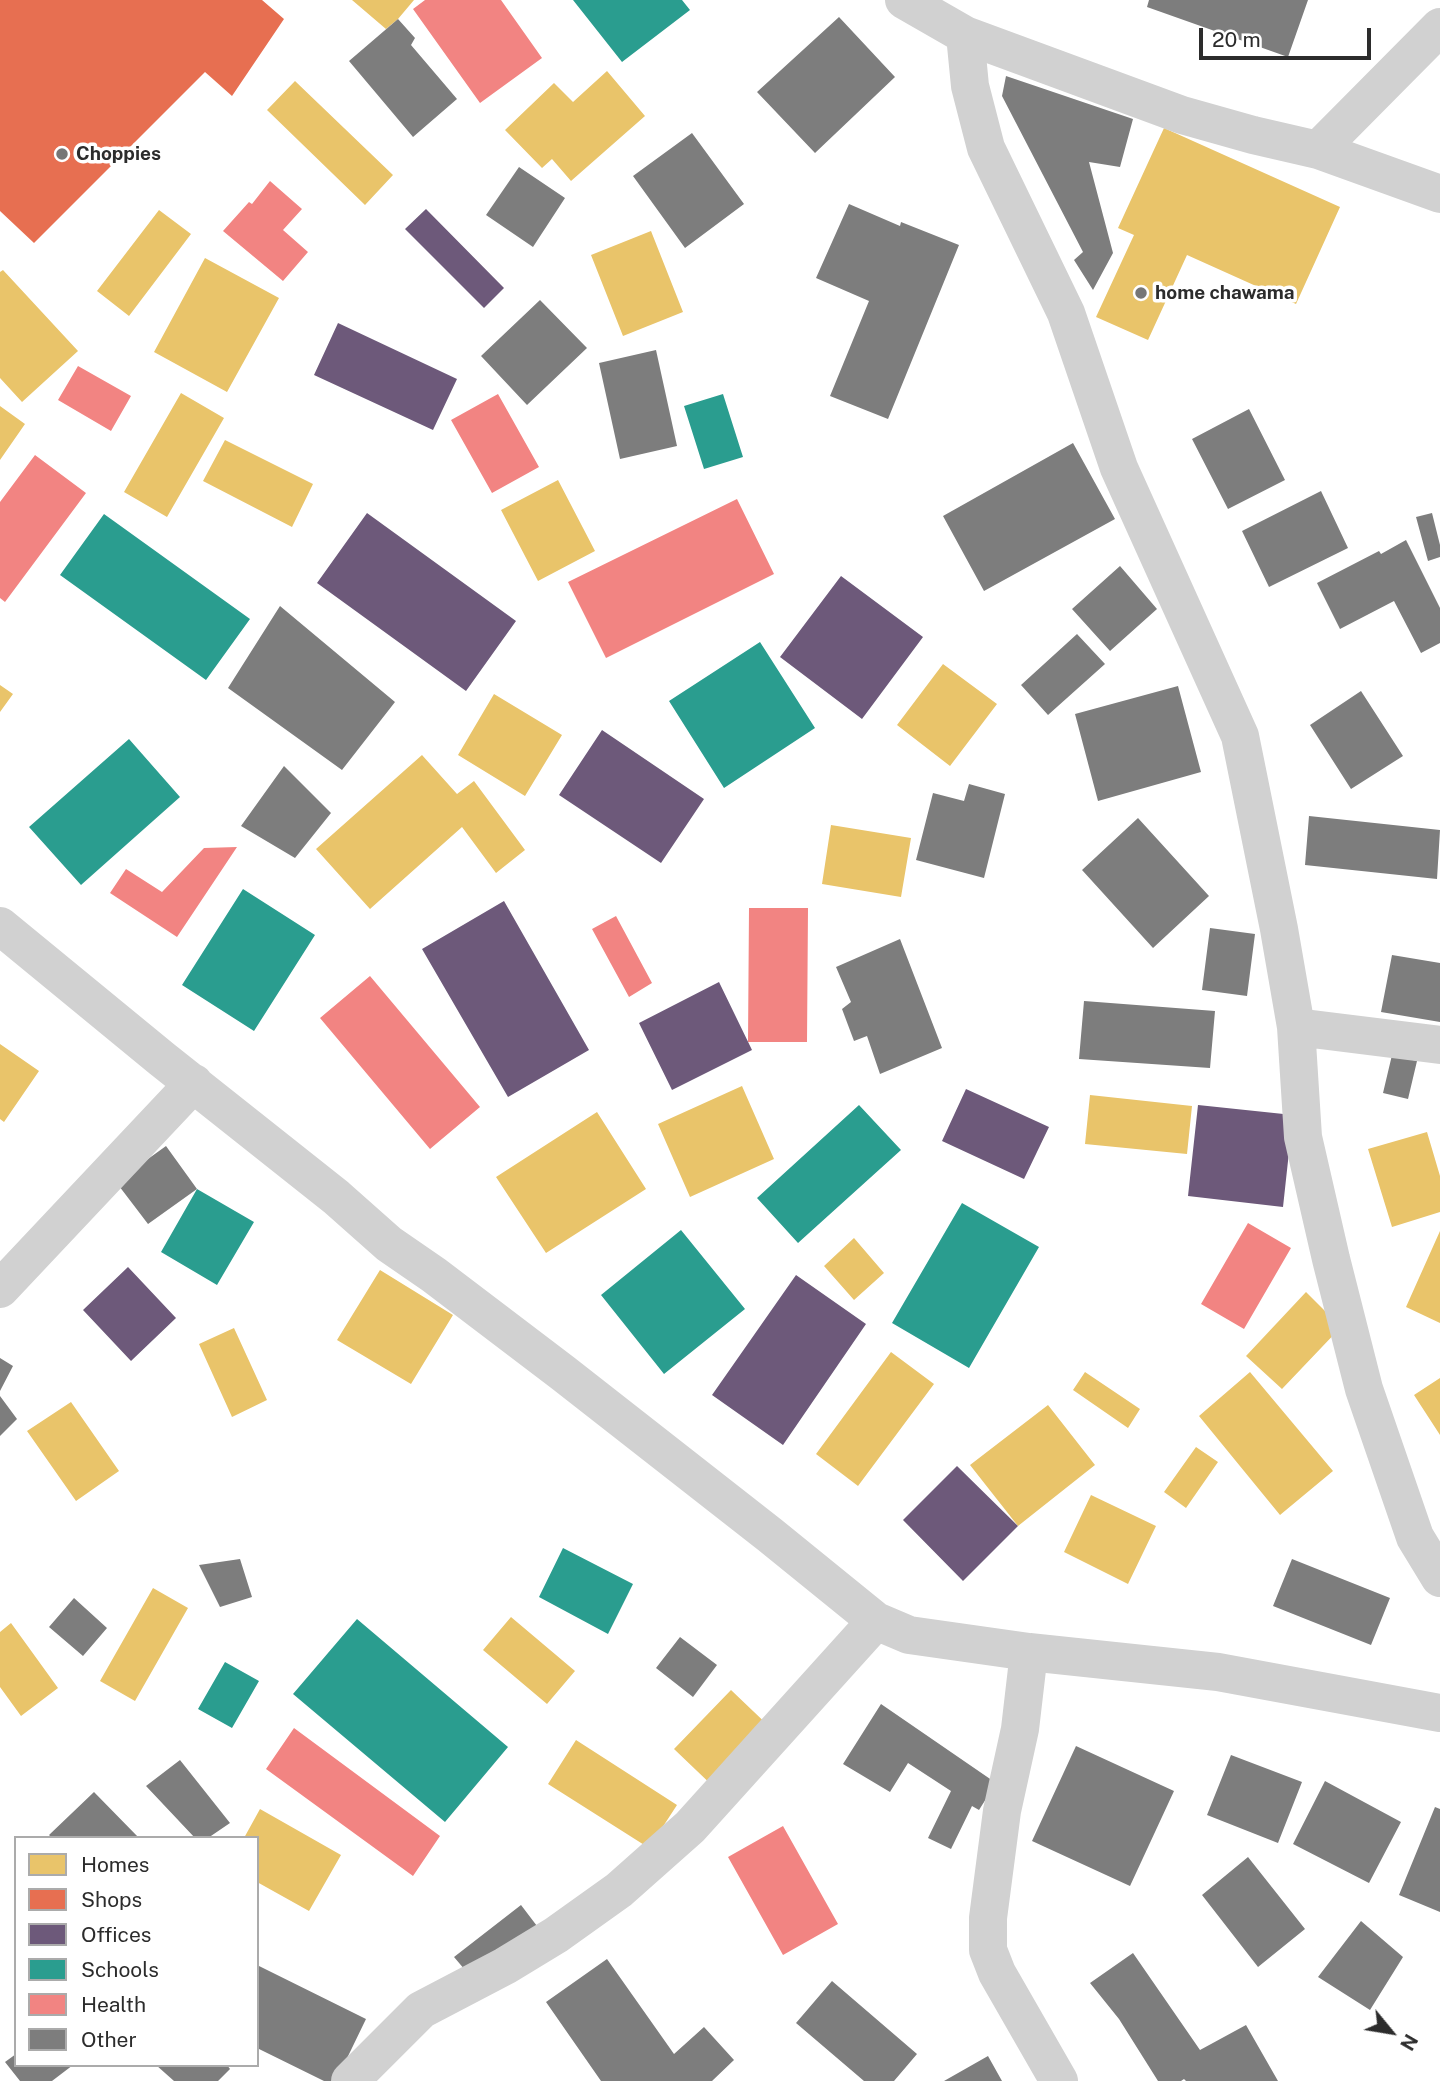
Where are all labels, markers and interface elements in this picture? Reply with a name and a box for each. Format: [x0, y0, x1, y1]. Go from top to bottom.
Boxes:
scale bar [1202, 14, 1374, 58]
text: 20 m [1212, 27, 1261, 52]
place label: Choppies [76, 143, 161, 165]
marker: Choppies [54, 146, 70, 162]
place label: home chawama [1155, 282, 1294, 304]
marker: home chawama [1133, 285, 1149, 301]
legend [14, 1836, 259, 2067]
text: Homes [81, 1852, 149, 1877]
text: Shops [81, 1887, 142, 1912]
text: Offices [81, 1922, 151, 1947]
text: Schools [81, 1957, 159, 1982]
text: Health [81, 1992, 146, 2017]
north arrow [1356, 1997, 1426, 2067]
text: Other [81, 2027, 137, 2052]
text: N [1396, 2031, 1422, 2054]

